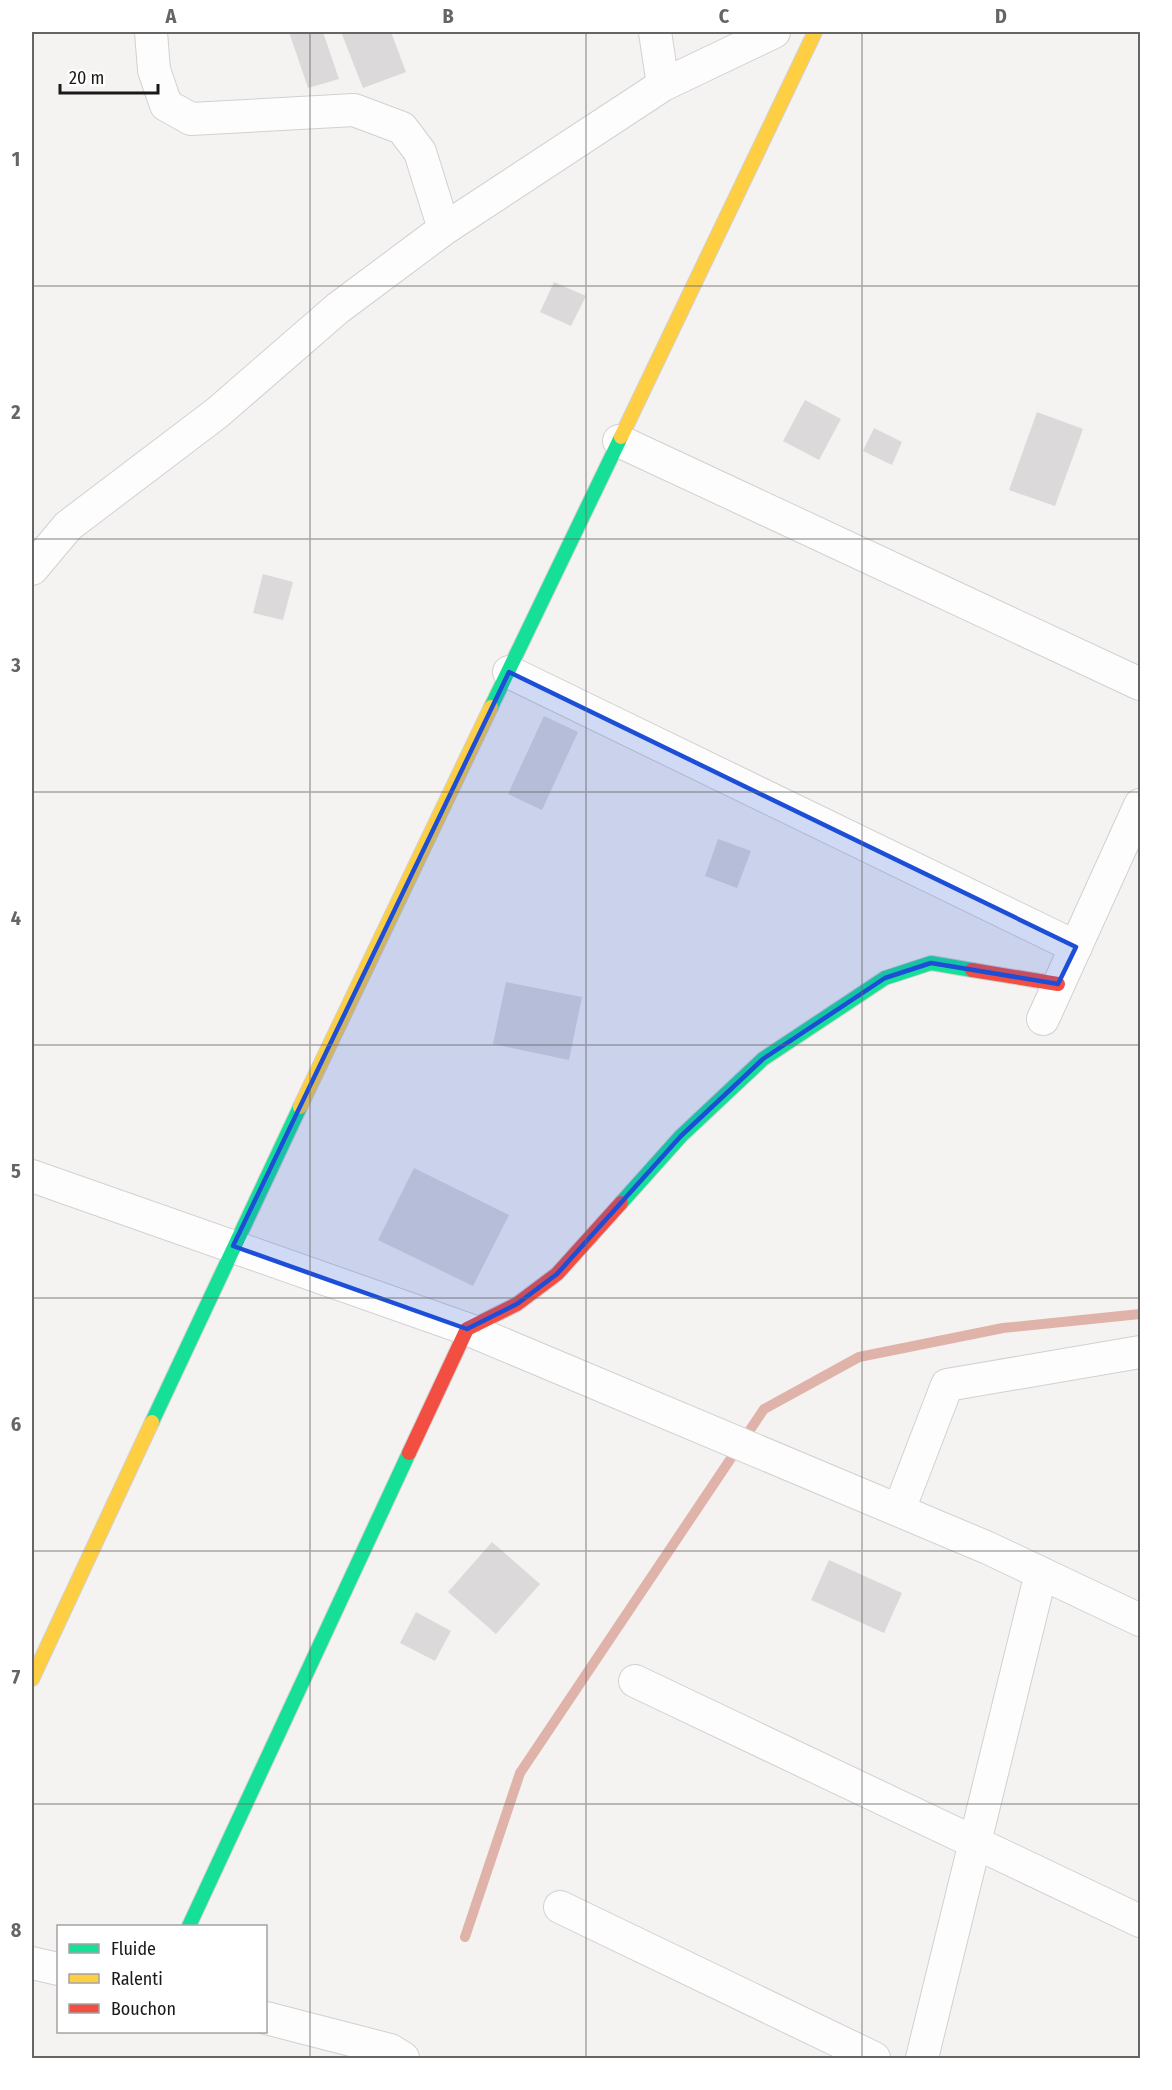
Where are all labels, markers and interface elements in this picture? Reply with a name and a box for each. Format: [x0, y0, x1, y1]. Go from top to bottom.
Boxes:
text: A [165, 4, 178, 28]
text: B [442, 4, 454, 28]
text: C [719, 4, 730, 28]
text: D [995, 4, 1007, 28]
scale bar [60, 57, 158, 95]
text: 20 m [69, 67, 104, 89]
text: 1 [12, 147, 20, 171]
text: 2 [10, 400, 21, 424]
text: 3 [10, 653, 21, 677]
text: 4 [11, 906, 21, 930]
text: 5 [11, 1159, 21, 1183]
text: 6 [11, 1412, 21, 1436]
text: 7 [12, 1665, 21, 1689]
text: 8 [11, 1918, 22, 1942]
legend [57, 1925, 267, 2033]
text: Fluide [111, 1938, 156, 1960]
text: Ralenti [111, 1968, 163, 1990]
text: Bouchon [111, 1998, 176, 2020]

